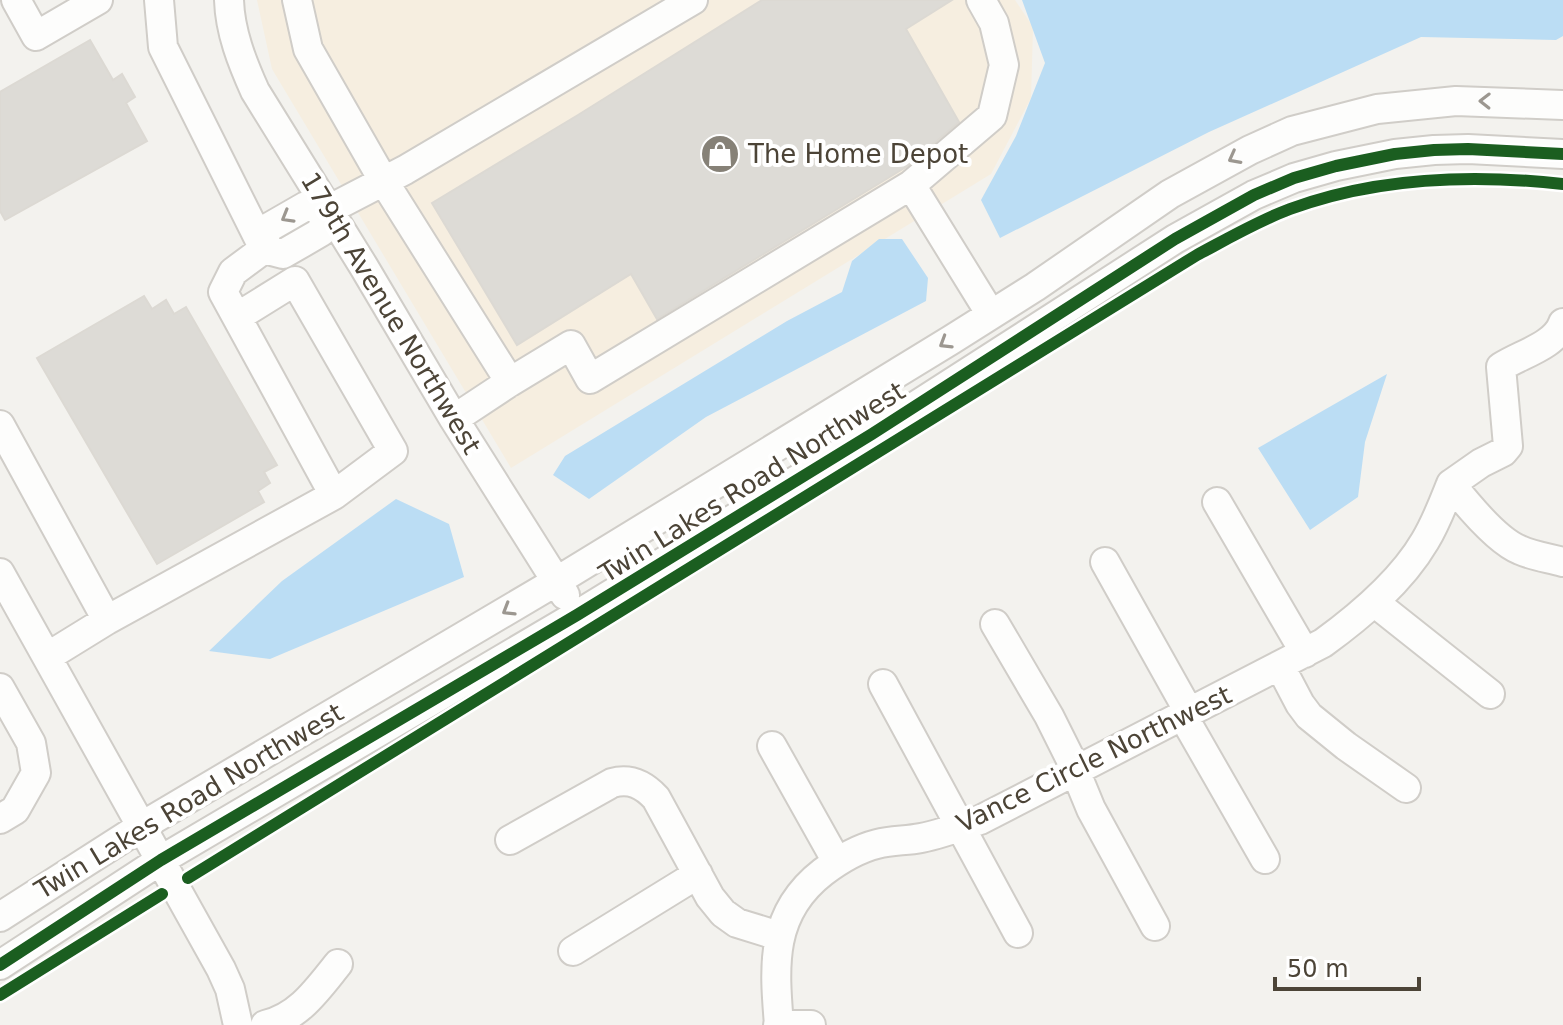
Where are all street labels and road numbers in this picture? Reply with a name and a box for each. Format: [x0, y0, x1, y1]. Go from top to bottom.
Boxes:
street label: 179th Avenue Northwest [295, 167, 487, 459]
street label: Twin Lakes Road Northwest [593, 375, 910, 589]
street label: Vance Circle Northwest [952, 679, 1236, 839]
street label: Twin Lakes Road Northwest [29, 697, 349, 906]

